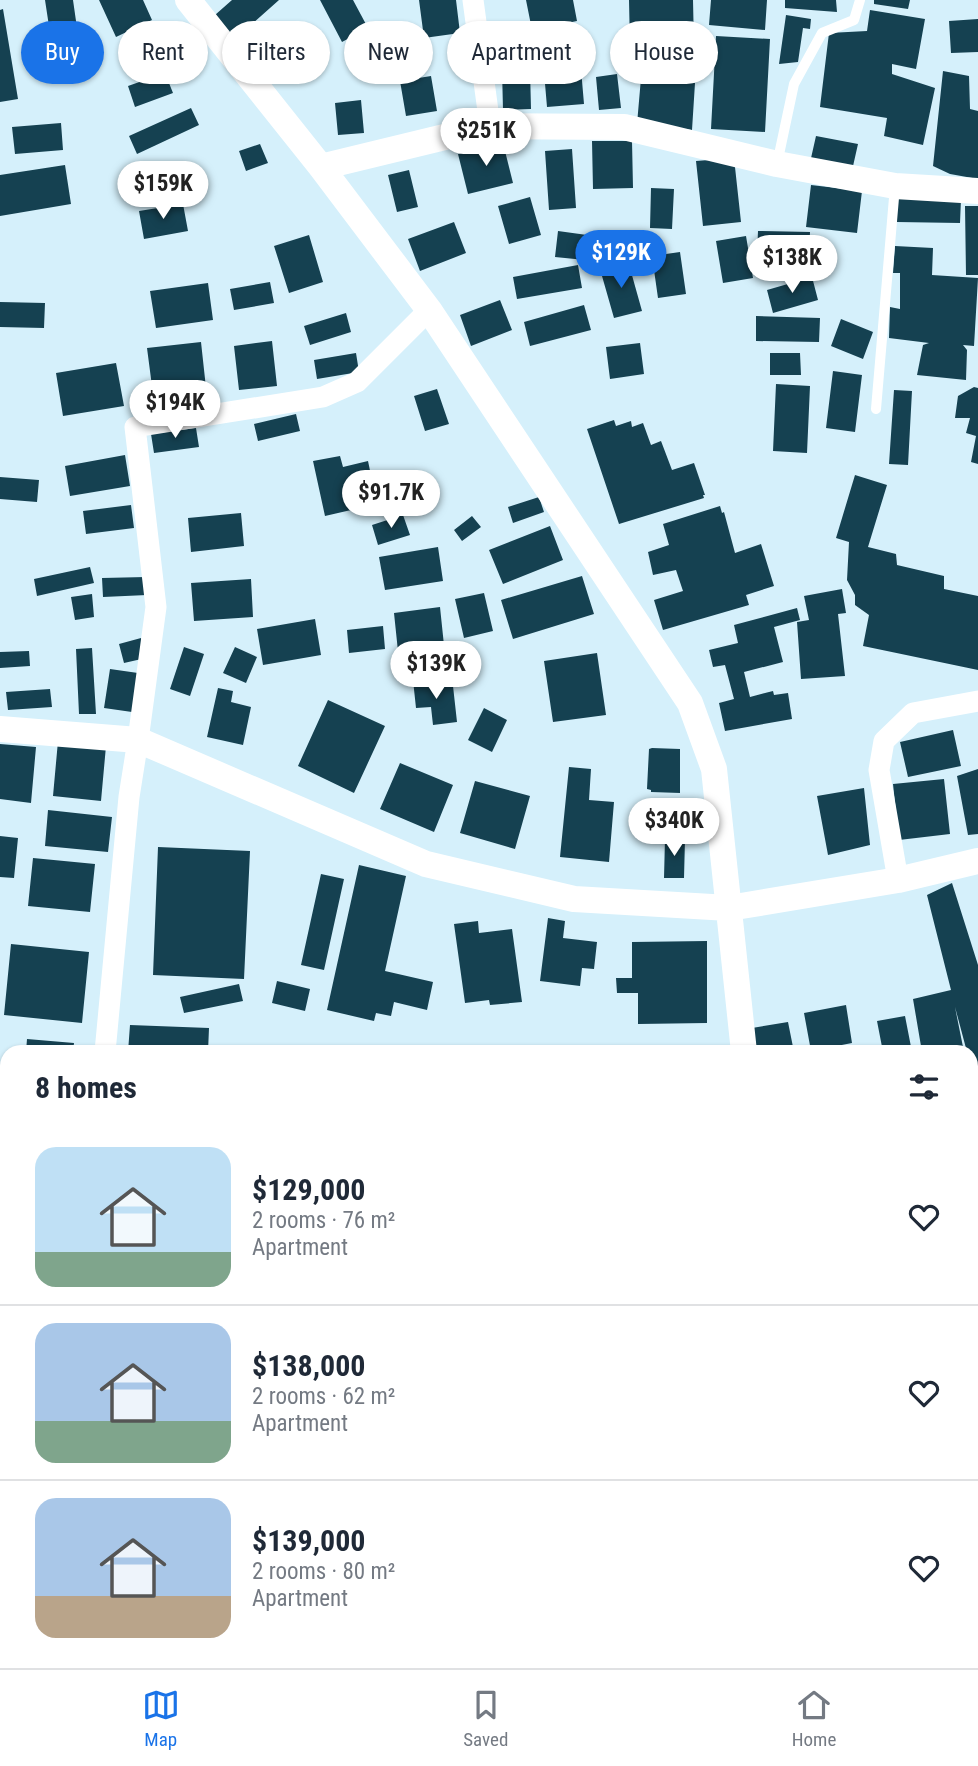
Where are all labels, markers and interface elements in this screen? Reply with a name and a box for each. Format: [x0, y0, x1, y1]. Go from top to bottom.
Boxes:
chip: Buy [21, 21, 104, 84]
chip: Rent [118, 21, 208, 84]
chip: Filters [222, 21, 330, 84]
chip: New [344, 21, 433, 84]
chip: Apartment [447, 21, 596, 84]
chip: House [610, 21, 718, 84]
pin: $251K [437, 108, 535, 168]
text: $251K [456, 117, 516, 144]
pin: $159K [114, 162, 212, 221]
text: $159K [133, 170, 193, 197]
pin: $129K [572, 230, 670, 290]
pin: $138K [743, 236, 841, 295]
text: $129K [591, 239, 651, 266]
text: $138K [762, 244, 822, 271]
pin: $194K [126, 380, 224, 440]
text: $194K [145, 389, 205, 416]
pin: $91.7K [334, 470, 448, 530]
text: $91.7K [358, 479, 424, 506]
pin: $139K [387, 642, 485, 701]
text: $139K [406, 650, 466, 677]
pin: $340K [625, 798, 723, 858]
text: $340K [644, 807, 704, 834]
icon: filters [905, 1068, 943, 1106]
text: 8 homes [35, 1070, 137, 1105]
text: $129,000 [252, 1172, 365, 1207]
icon: home [91, 1175, 175, 1259]
icon: heart [905, 1198, 943, 1236]
text: 2 rooms · 76 m² [252, 1207, 395, 1234]
text: Apartment [252, 1234, 348, 1261]
text: $138,000 [252, 1348, 365, 1383]
icon: home [91, 1351, 175, 1435]
icon: heart [905, 1374, 943, 1412]
text: 2 rooms · 62 m² [252, 1383, 395, 1410]
text: Apartment [252, 1410, 348, 1437]
text: $139,000 [252, 1523, 365, 1558]
icon: home [91, 1526, 175, 1610]
icon: heart [905, 1549, 943, 1587]
text: 2 rooms · 80 m² [252, 1558, 395, 1585]
text: Apartment [252, 1585, 348, 1612]
tab: Map [142, 1686, 180, 1751]
tab: Saved [463, 1686, 508, 1751]
tab: Home [792, 1686, 836, 1751]

